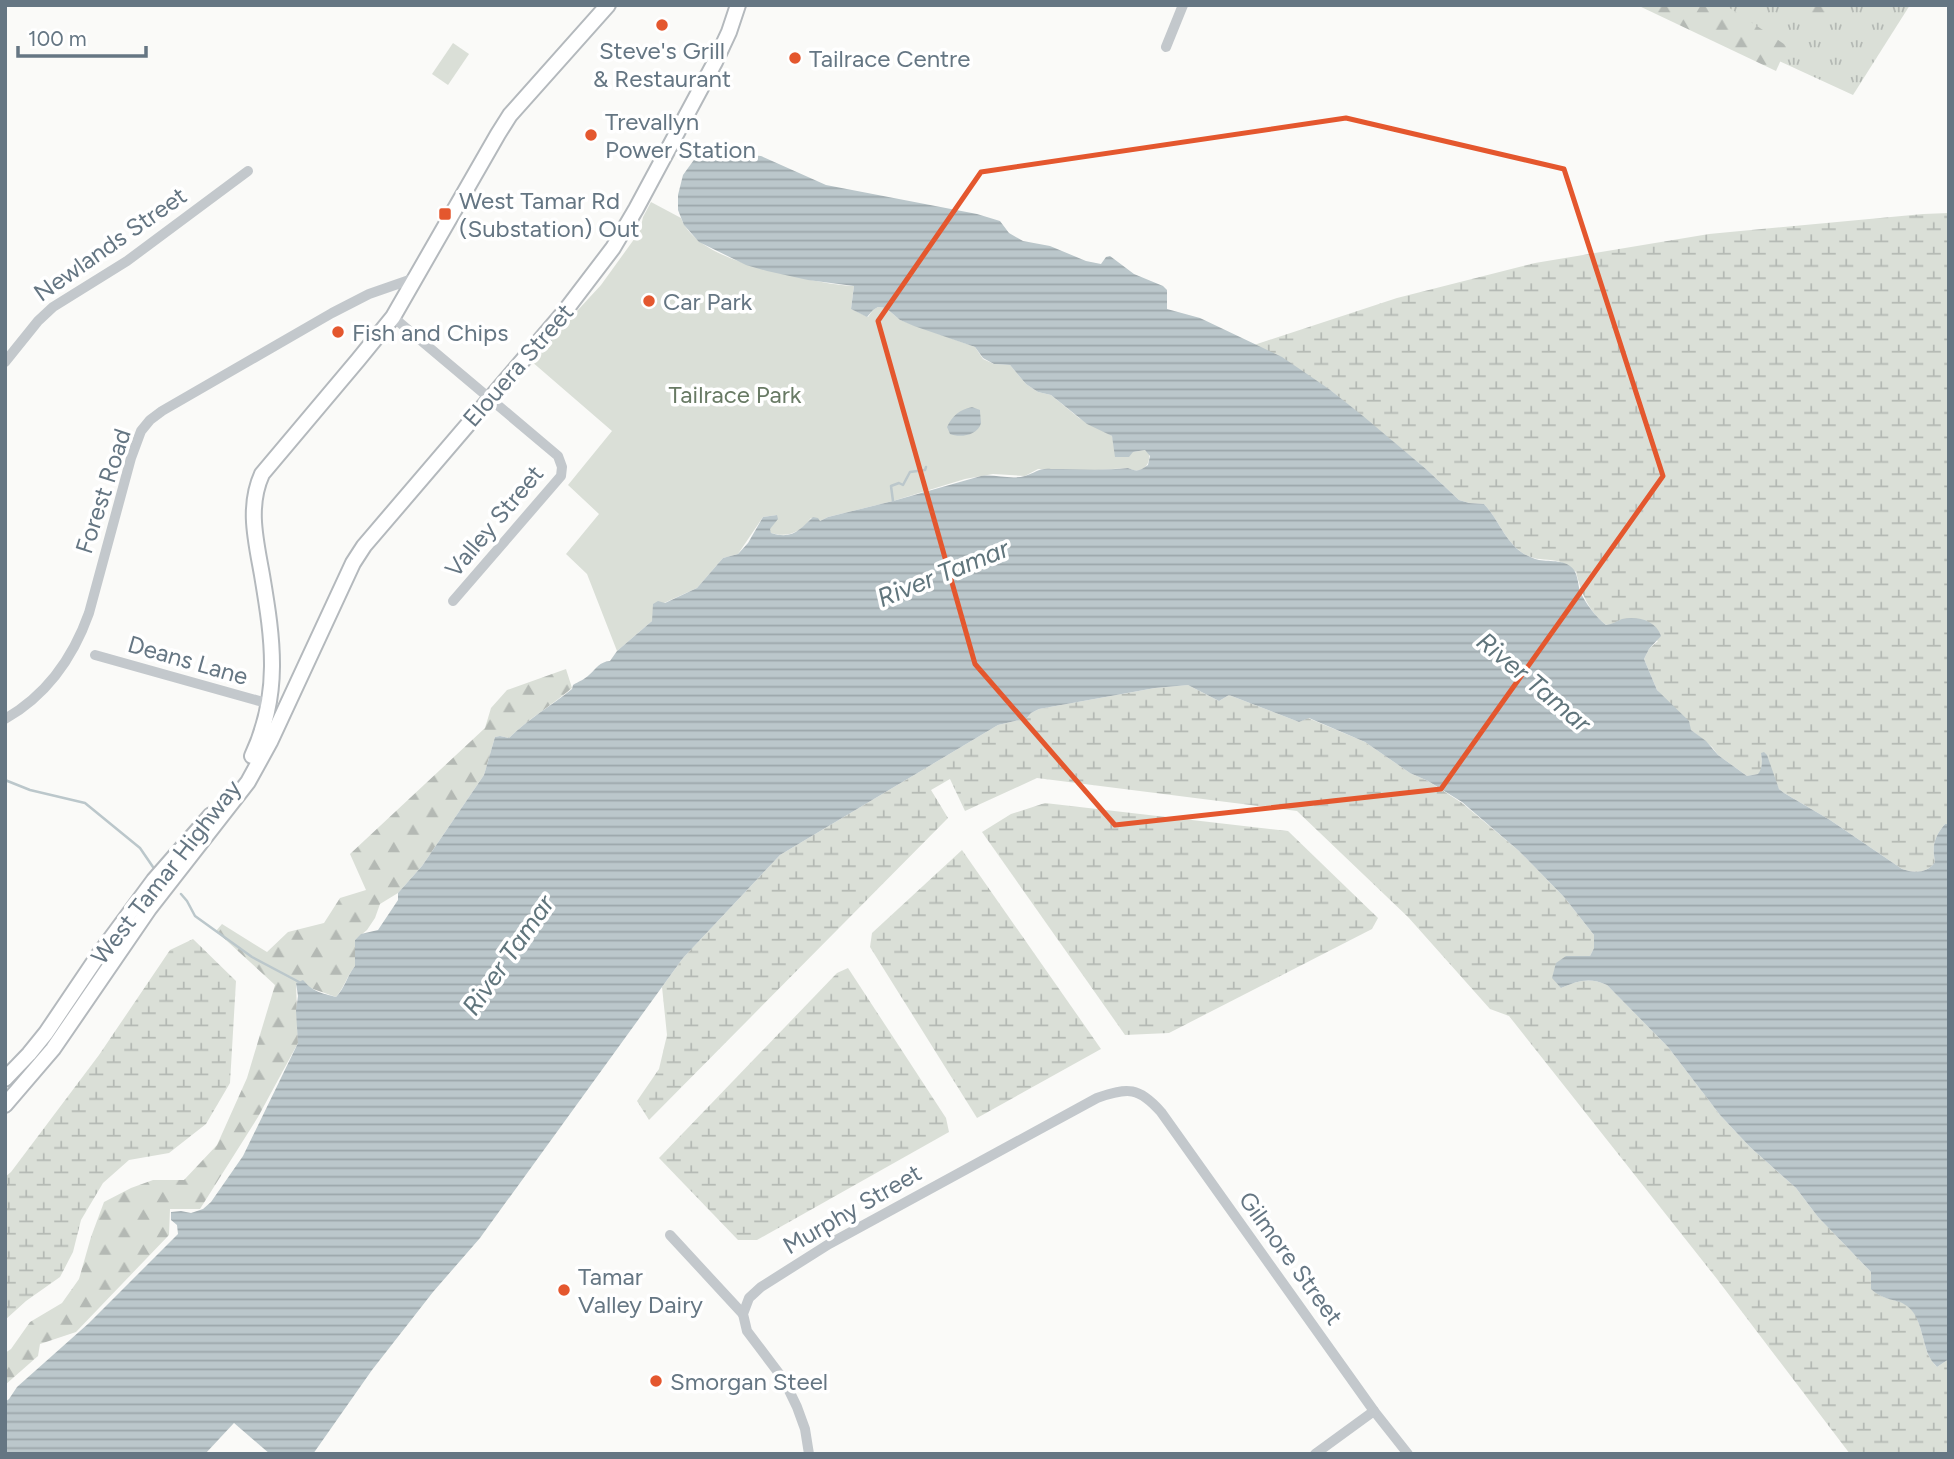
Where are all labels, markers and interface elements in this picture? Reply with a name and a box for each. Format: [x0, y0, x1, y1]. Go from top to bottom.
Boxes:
scale bar [18, 14, 145, 58]
marker: Steve's Grill & Restaurant [654, 17, 670, 33]
text: 100 m [28, 26, 87, 51]
place label: Steve's Grill & Restaurant [593, 36, 731, 93]
place label: Tailrace Centre [809, 44, 970, 73]
marker: Tailrace Centre [787, 50, 803, 66]
place label: Trevallyn Power Station [605, 107, 756, 164]
marker: Trevallyn Power Station [583, 127, 599, 143]
street label: Newlands Street [28, 181, 192, 307]
place label: West Tamar Rd (Substation) Out [459, 186, 639, 243]
marker: West Tamar Rd (Substation) Out [437, 206, 453, 222]
place label: Car Park [663, 287, 753, 316]
marker: Car Park [641, 293, 657, 309]
street label: Elouera Street [457, 298, 579, 432]
place label: Fish and Chips [352, 318, 508, 347]
marker: Fish and Chips [330, 324, 346, 340]
park label: Tailrace Park [669, 380, 802, 409]
street label: Forest Road [69, 425, 137, 557]
street label: Valley Street [439, 459, 549, 583]
water label: River Tamar [872, 532, 1015, 614]
water label: River Tamar [1470, 625, 1599, 740]
street label: Deans Lane [125, 629, 251, 691]
street label: West Tamar Highway [85, 774, 247, 970]
water label: River Tamar [455, 888, 562, 1021]
street label: Murphy Street [778, 1158, 926, 1260]
street label: Gilmore Street [1233, 1186, 1349, 1330]
place label: Tamar Valley Dairy [578, 1262, 703, 1319]
marker: Tamar Valley Dairy [556, 1282, 572, 1298]
place label: Smorgan Steel [670, 1367, 828, 1396]
marker: Smorgan Steel [648, 1373, 664, 1389]

